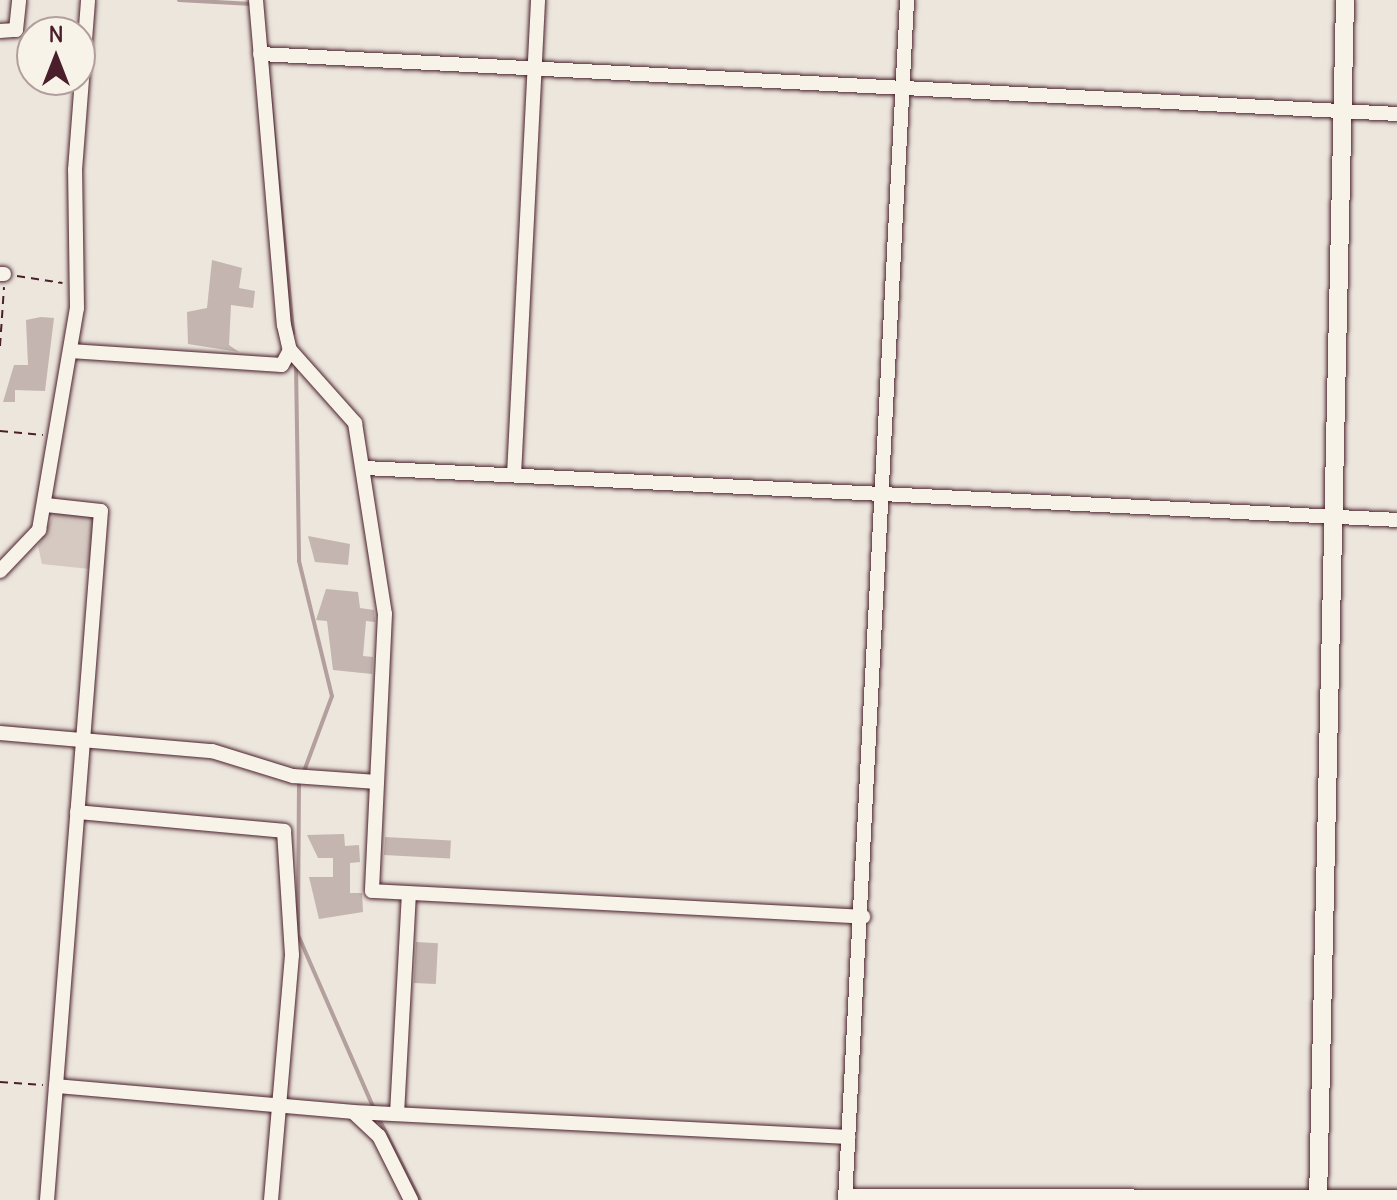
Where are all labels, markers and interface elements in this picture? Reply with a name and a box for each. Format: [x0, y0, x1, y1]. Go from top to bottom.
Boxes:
north arrow [16, 16, 96, 96]
text: N [48, 20, 64, 48]

